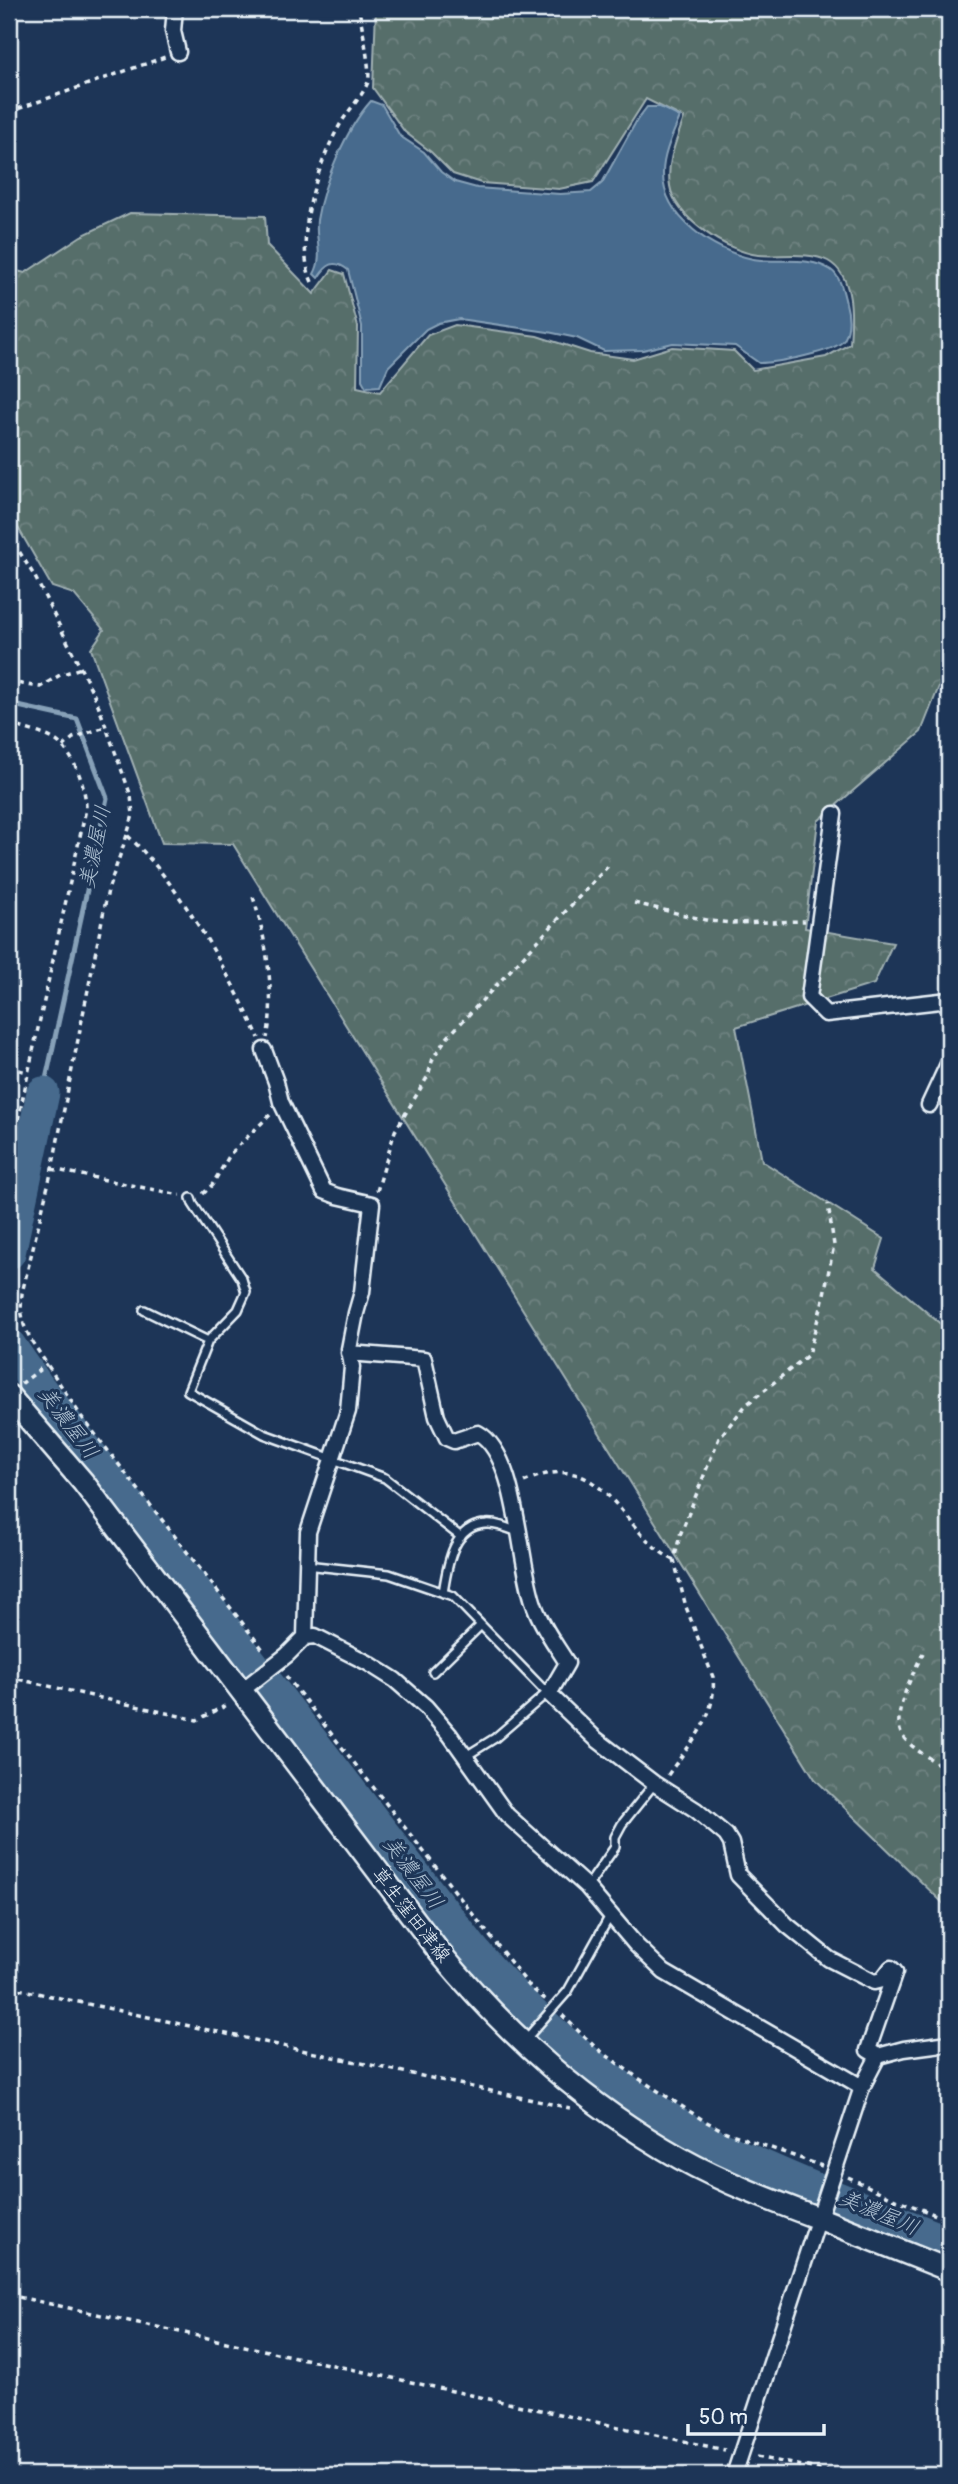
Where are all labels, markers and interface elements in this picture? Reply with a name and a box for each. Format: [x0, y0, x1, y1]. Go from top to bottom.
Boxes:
water label: 美濃屋川 [73, 803, 117, 891]
water label: 美濃屋川 [32, 1381, 104, 1465]
water label: 美濃屋川 [377, 1831, 449, 1915]
street label: 草生窪田津線 [366, 1863, 456, 1967]
water label: 美濃屋川 [835, 2184, 923, 2242]
scale bar [688, 2393, 825, 2437]
text: 50 m [699, 2404, 748, 2431]

